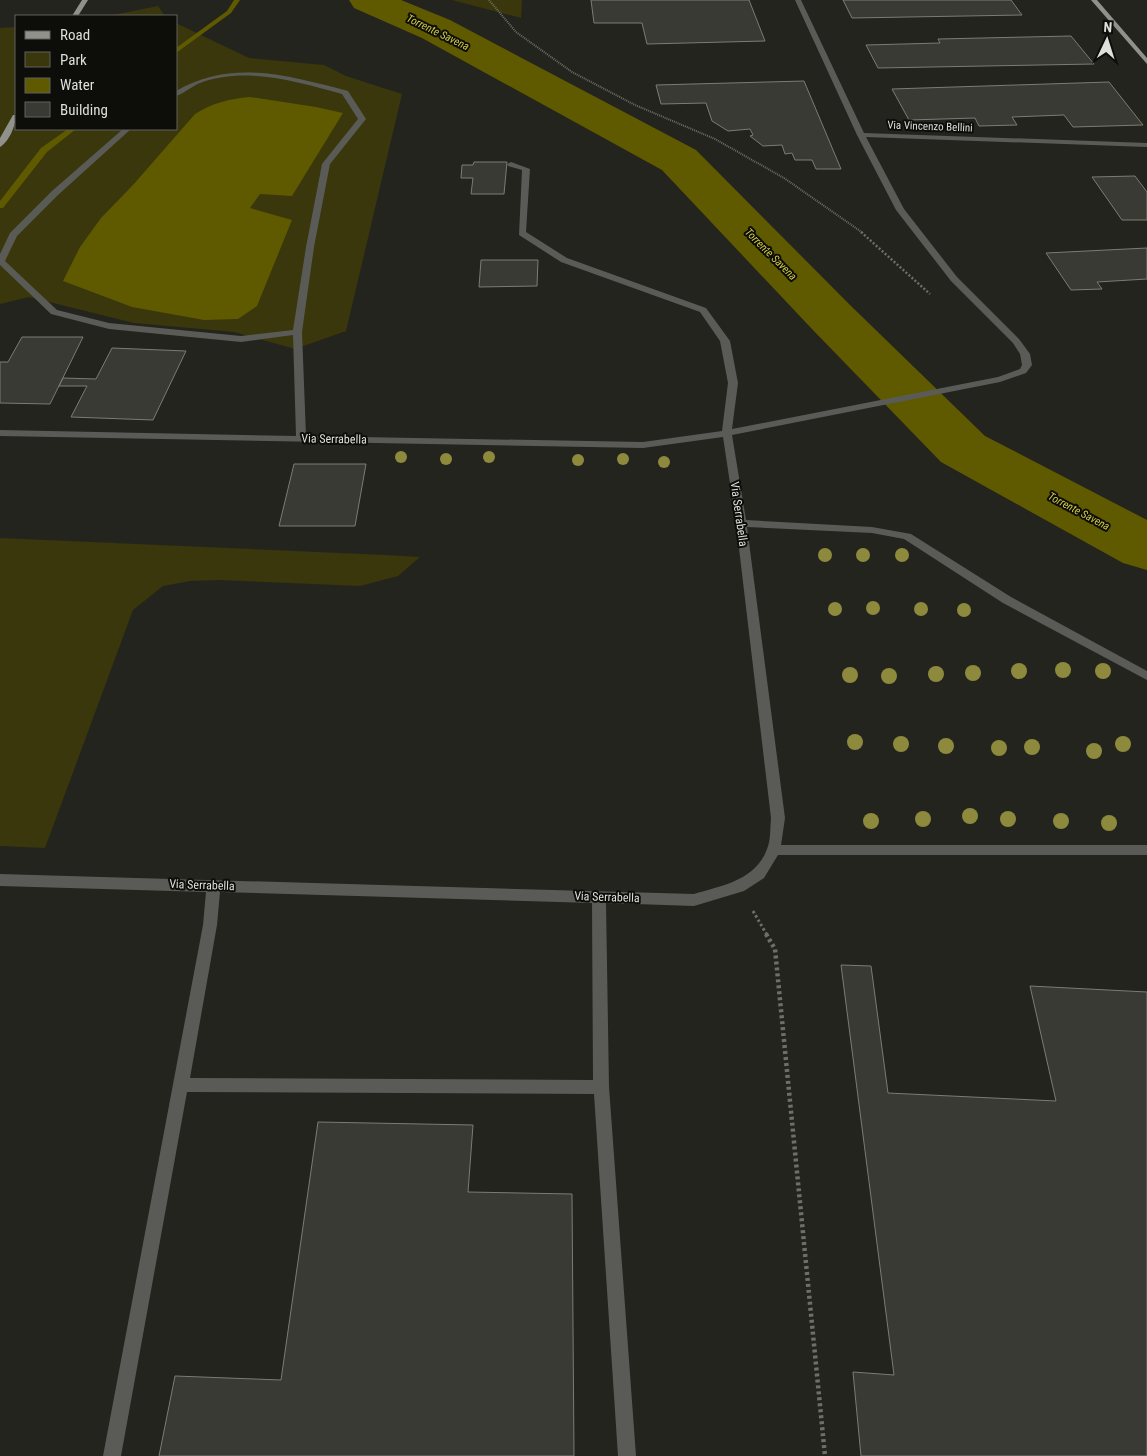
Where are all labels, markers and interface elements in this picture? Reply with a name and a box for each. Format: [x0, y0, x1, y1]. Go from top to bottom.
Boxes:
water label: Torrente Savena [404, 12, 471, 53]
legend [15, 15, 178, 130]
north arrow [1082, 15, 1132, 65]
text: N [1103, 19, 1113, 35]
text: Road [60, 26, 90, 44]
text: Park [60, 51, 87, 69]
text: Water [60, 76, 95, 94]
text: Building [60, 101, 108, 119]
street label: Via Vincenzo Bellini [887, 119, 973, 134]
water label: Torrente Savena [742, 226, 799, 283]
street label: Via Serrabella [301, 431, 367, 447]
street label: Via Serrabella [728, 481, 751, 548]
water label: Torrente Savena [1046, 490, 1112, 533]
street label: Via Serrabella [169, 877, 235, 893]
street label: Via Serrabella [574, 889, 640, 905]

